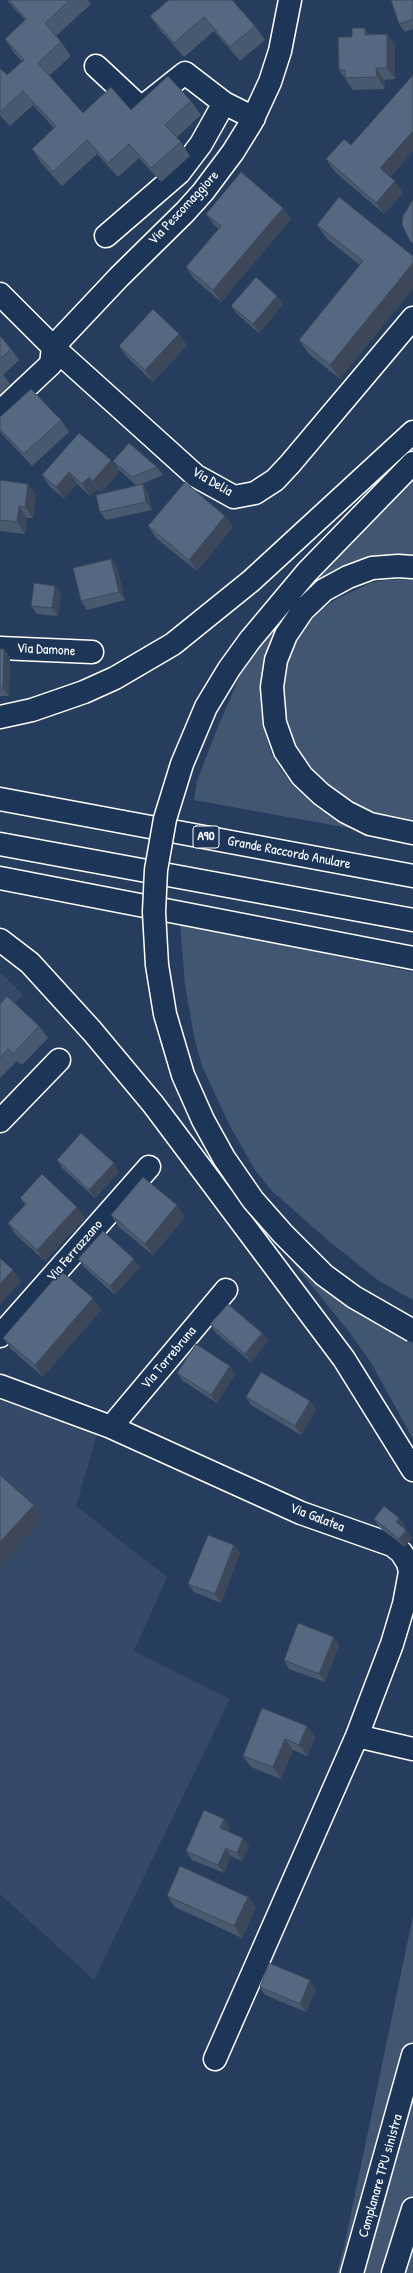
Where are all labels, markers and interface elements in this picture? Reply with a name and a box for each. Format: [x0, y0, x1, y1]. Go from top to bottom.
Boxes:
street label: Via Pescomaggiore [145, 167, 223, 249]
street label: Via Delia [189, 464, 235, 500]
street label: Via Damone [16, 640, 76, 660]
road number: A90 [193, 826, 219, 848]
street label: Grande Raccordo Anulare [226, 833, 352, 873]
street label: Via Ferrazzano [44, 1217, 106, 1285]
street label: Via Torrebruna [138, 1323, 200, 1393]
street label: Via Galatea [287, 1500, 347, 1536]
street label: Complanare TPU sinistra [355, 2112, 407, 2240]

